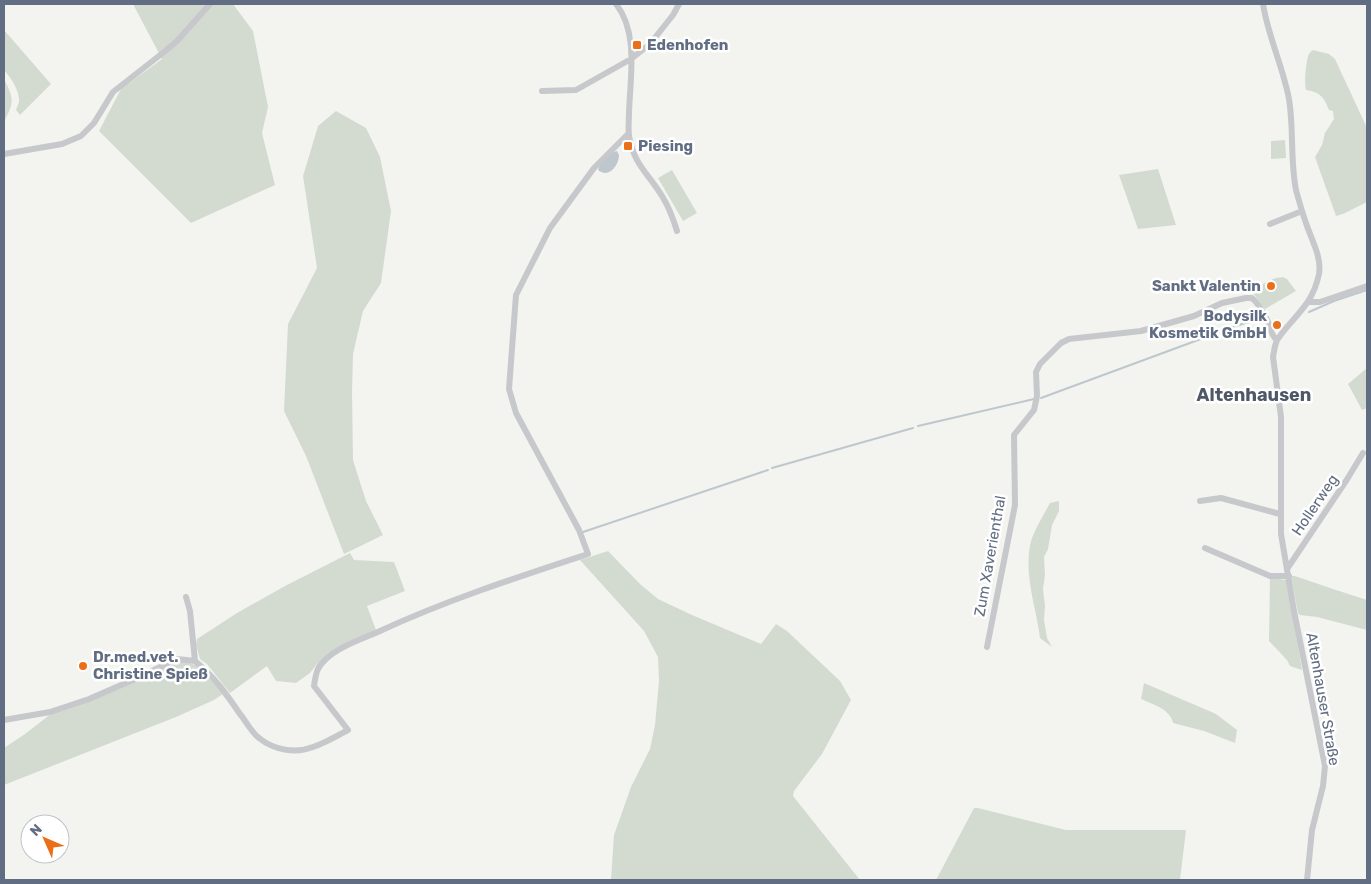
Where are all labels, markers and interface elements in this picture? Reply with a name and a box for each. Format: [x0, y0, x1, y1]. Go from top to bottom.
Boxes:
place label: Edenhofen [647, 36, 729, 54]
marker: Edenhofen [631, 39, 643, 51]
place label: Piesing [638, 137, 693, 155]
marker: Piesing [622, 140, 634, 152]
place label: Sankt Valentin [1152, 277, 1261, 295]
marker: Sankt Valentin [1265, 280, 1277, 292]
place label: Bodysilk Kosmetik GmbH [1149, 307, 1267, 342]
marker: Bodysilk Kosmetik GmbH [1271, 319, 1283, 331]
district label: Altenhausen [1197, 384, 1311, 406]
street label: Hollerweg [1288, 471, 1342, 539]
street label: Zum Xaverienthal [971, 494, 1009, 618]
street label: Altenhauser Straße [1302, 631, 1344, 767]
place label: Dr.med.vet. Christine Spieß [93, 648, 208, 683]
marker: Dr.med.vet. Christine Spieß [77, 660, 89, 672]
north arrow [20, 814, 70, 864]
text: N [27, 821, 46, 840]

